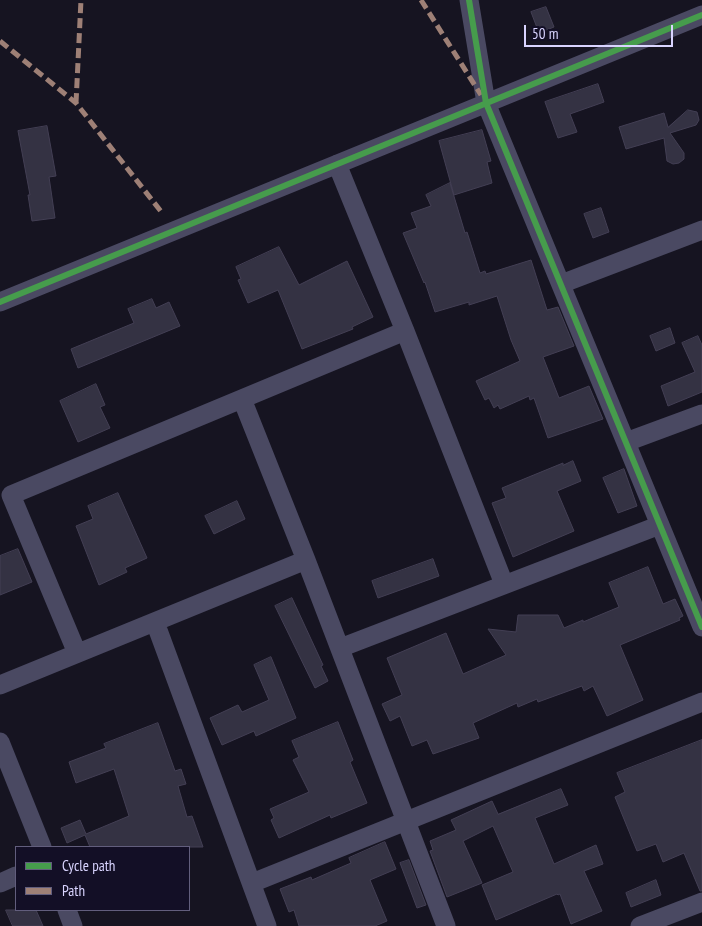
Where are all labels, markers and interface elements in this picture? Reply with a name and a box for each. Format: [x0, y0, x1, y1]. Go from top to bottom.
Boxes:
scale bar [527, 15, 676, 47]
text: 50 m [532, 24, 558, 43]
legend [15, 846, 190, 911]
text: Cycle path [62, 856, 115, 875]
text: Path [62, 881, 85, 900]

